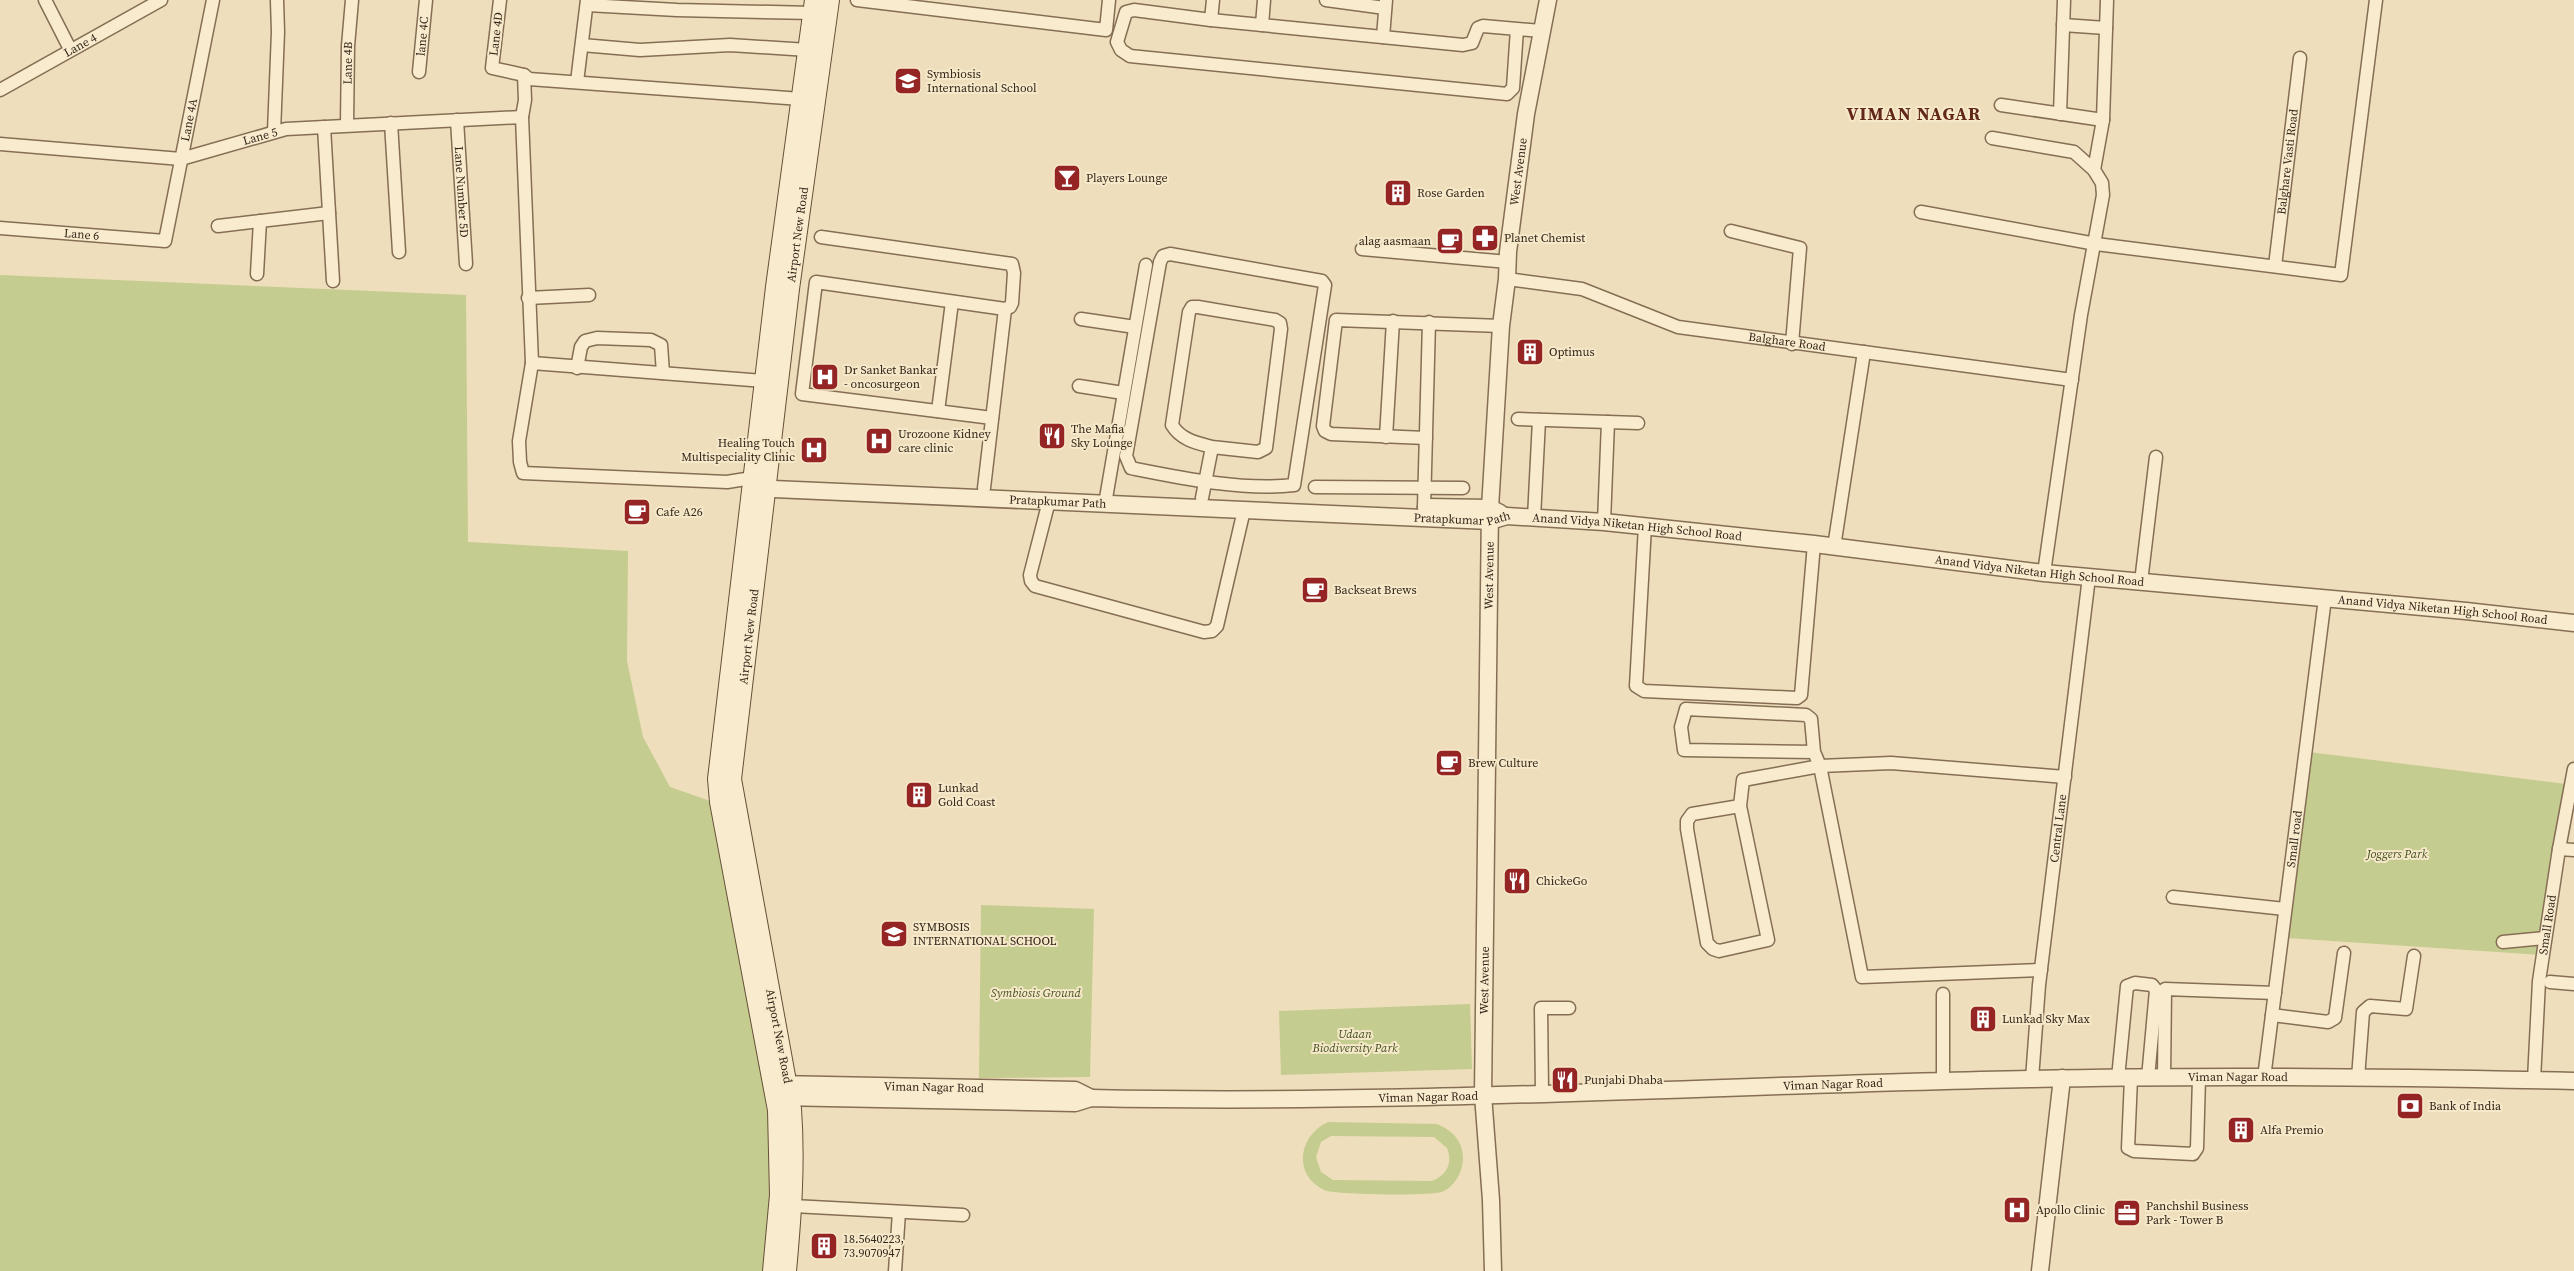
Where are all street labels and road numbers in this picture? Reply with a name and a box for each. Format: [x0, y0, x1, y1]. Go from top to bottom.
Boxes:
street label: Lane 4D [485, 11, 507, 57]
street label: lane 4C [413, 15, 432, 57]
street label: Lane 4 [61, 29, 100, 61]
street label: Lane 4B [340, 40, 356, 85]
street label: Lane 4A [177, 97, 201, 143]
street label: Balghare Vasti Road [2273, 108, 2302, 215]
street label: Lane 5 [241, 124, 279, 149]
street label: West Avenue [1506, 137, 1531, 207]
street label: Lane Number 5D [451, 146, 472, 238]
street label: Airport New Road [783, 186, 812, 283]
street label: Lane 6 [63, 225, 100, 244]
street label: Balghare Road [1748, 329, 1827, 355]
street label: Pratapkumar Path [1009, 491, 1107, 512]
street label: Pratapkumar Path [1413, 507, 1512, 530]
street label: Anand Vidya Niketan High School Road [1532, 510, 1743, 544]
street label: West Avenue [1481, 541, 1498, 610]
street label: Anand Vidya Niketan High School Road [1934, 551, 2145, 590]
street label: Airport New Road [735, 588, 762, 685]
street label: Anand Vidya Niketan High School Road [2337, 591, 2549, 628]
street label: Central Lane [2046, 793, 2070, 864]
street label: Small road [2283, 809, 2306, 868]
street label: Small Road [2535, 894, 2560, 956]
street label: West Avenue [1476, 946, 1493, 1015]
street label: Airport New Road [762, 987, 796, 1085]
street label: Viman Nagar Road [2188, 1069, 2288, 1085]
street label: Viman Nagar Road [1783, 1075, 1883, 1094]
street label: Viman Nagar Road [884, 1078, 984, 1096]
street label: Viman Nagar Road [1378, 1088, 1479, 1106]

